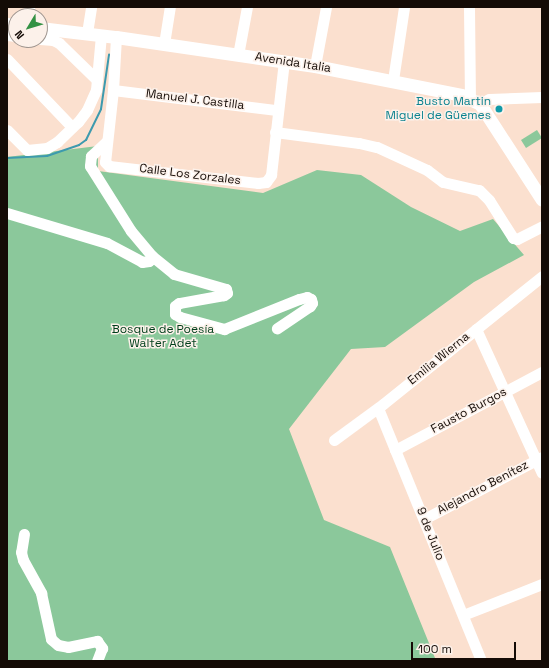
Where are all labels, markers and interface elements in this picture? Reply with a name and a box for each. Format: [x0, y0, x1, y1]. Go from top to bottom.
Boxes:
north arrow [8, 8, 48, 48]
text: N [12, 28, 27, 42]
street label: Avenida Italia [254, 50, 332, 76]
street label: Manuel J. Castilla [145, 87, 245, 113]
place label: Busto Martin Miguel de Güemes [385, 95, 491, 123]
marker: Busto Martin Miguel de Güemes [494, 104, 504, 114]
street label: Calle Los Zorzales [138, 162, 242, 188]
park label: Bosque de Poesía Walter Adet [112, 323, 214, 351]
street label: Emilia Wierna [405, 330, 473, 388]
street label: Fausto Burgos [429, 385, 509, 437]
street label: Alejandro Benítez [435, 458, 531, 518]
street label: 9 de Julio [413, 505, 447, 563]
scale bar [413, 634, 518, 660]
text: 100 m [418, 641, 452, 657]

